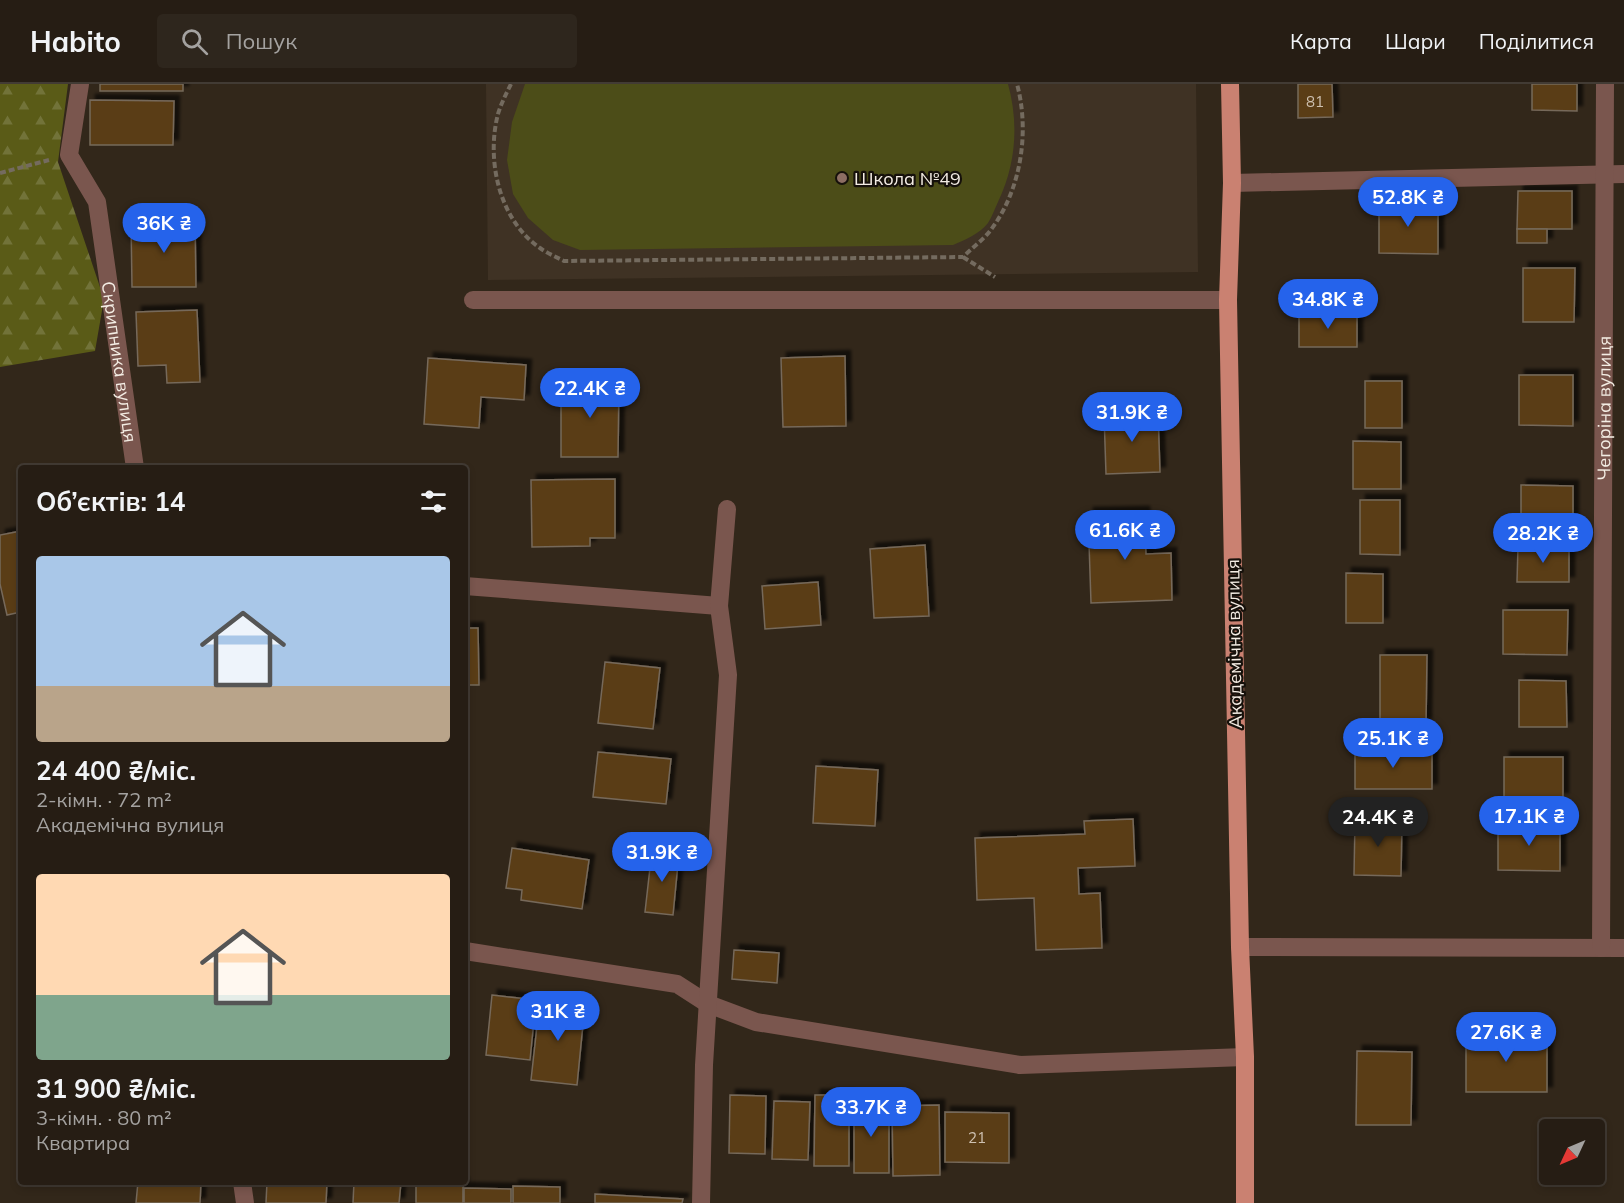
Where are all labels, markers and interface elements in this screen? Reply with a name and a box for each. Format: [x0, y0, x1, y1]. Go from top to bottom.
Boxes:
search box [157, 14, 577, 68]
text: Habito [30, 24, 121, 59]
icon: search [178, 25, 211, 58]
text: Пошук [226, 27, 297, 55]
text: Карта [1290, 28, 1352, 54]
text: Шари [1385, 28, 1446, 54]
text: Поділитися [1479, 28, 1594, 54]
house number: 81 [1306, 92, 1324, 111]
place label: Школа №49 [854, 167, 961, 190]
marker: Школа №49 [835, 171, 849, 185]
pin: 52.8K ₴ [1353, 177, 1463, 228]
text: 52.8K ₴ [1372, 184, 1444, 209]
pin: 36K ₴ [122, 203, 206, 254]
text: 36K ₴ [137, 210, 191, 235]
pin: 34.8K ₴ [1273, 279, 1383, 330]
street label: Скрипника вулиця [97, 280, 143, 444]
text: 34.8K ₴ [1292, 286, 1364, 311]
street label: Чегоріна вулиця [1592, 336, 1615, 480]
pin: 22.4K ₴ [535, 368, 645, 419]
text: 22.4K ₴ [554, 375, 626, 400]
pin: 31.9K ₴ [1077, 392, 1187, 443]
text: 31.9K ₴ [1096, 399, 1168, 424]
text: Об’єктів: 14 [36, 485, 185, 518]
icon: filters [417, 485, 450, 518]
pin: 61.6K ₴ [1070, 510, 1180, 561]
pin: 28.2K ₴ [1488, 513, 1598, 564]
text: 61.6K ₴ [1089, 517, 1161, 542]
text: 28.2K ₴ [1507, 520, 1579, 545]
street label: Академічна вулиця [1221, 559, 1247, 729]
icon: home [189, 595, 297, 703]
pin: 25.1K ₴ [1338, 718, 1448, 769]
text: 25.1K ₴ [1357, 725, 1429, 750]
text: 24 400 ₴/міс. [36, 754, 196, 787]
text: 2-кімн. · 72 m² [36, 787, 172, 812]
pin: 17.1K ₴ [1474, 796, 1584, 847]
pin: 24.4K ₴ [1323, 797, 1433, 848]
text: 17.1K ₴ [1493, 803, 1565, 828]
text: 24.4K ₴ [1342, 804, 1414, 829]
text: Академічна вулиця [36, 812, 224, 837]
pin: 31.9K ₴ [607, 832, 717, 883]
text: 31.9K ₴ [626, 839, 698, 864]
icon: home [189, 913, 297, 1021]
pin: 31K ₴ [516, 991, 600, 1042]
text: 31K ₴ [531, 998, 585, 1023]
pin: 27.6K ₴ [1451, 1012, 1561, 1063]
text: 27.6K ₴ [1470, 1019, 1542, 1044]
text: 31 900 ₴/міс. [36, 1072, 196, 1105]
pin: 33.7K ₴ [816, 1087, 926, 1138]
text: 33.7K ₴ [835, 1094, 907, 1119]
text: 3-кімн. · 80 m² [36, 1105, 172, 1130]
north arrow [1539, 1119, 1605, 1185]
map controls [1539, 1119, 1605, 1185]
house number: 21 [968, 1128, 986, 1147]
text: Квартира [36, 1130, 130, 1155]

